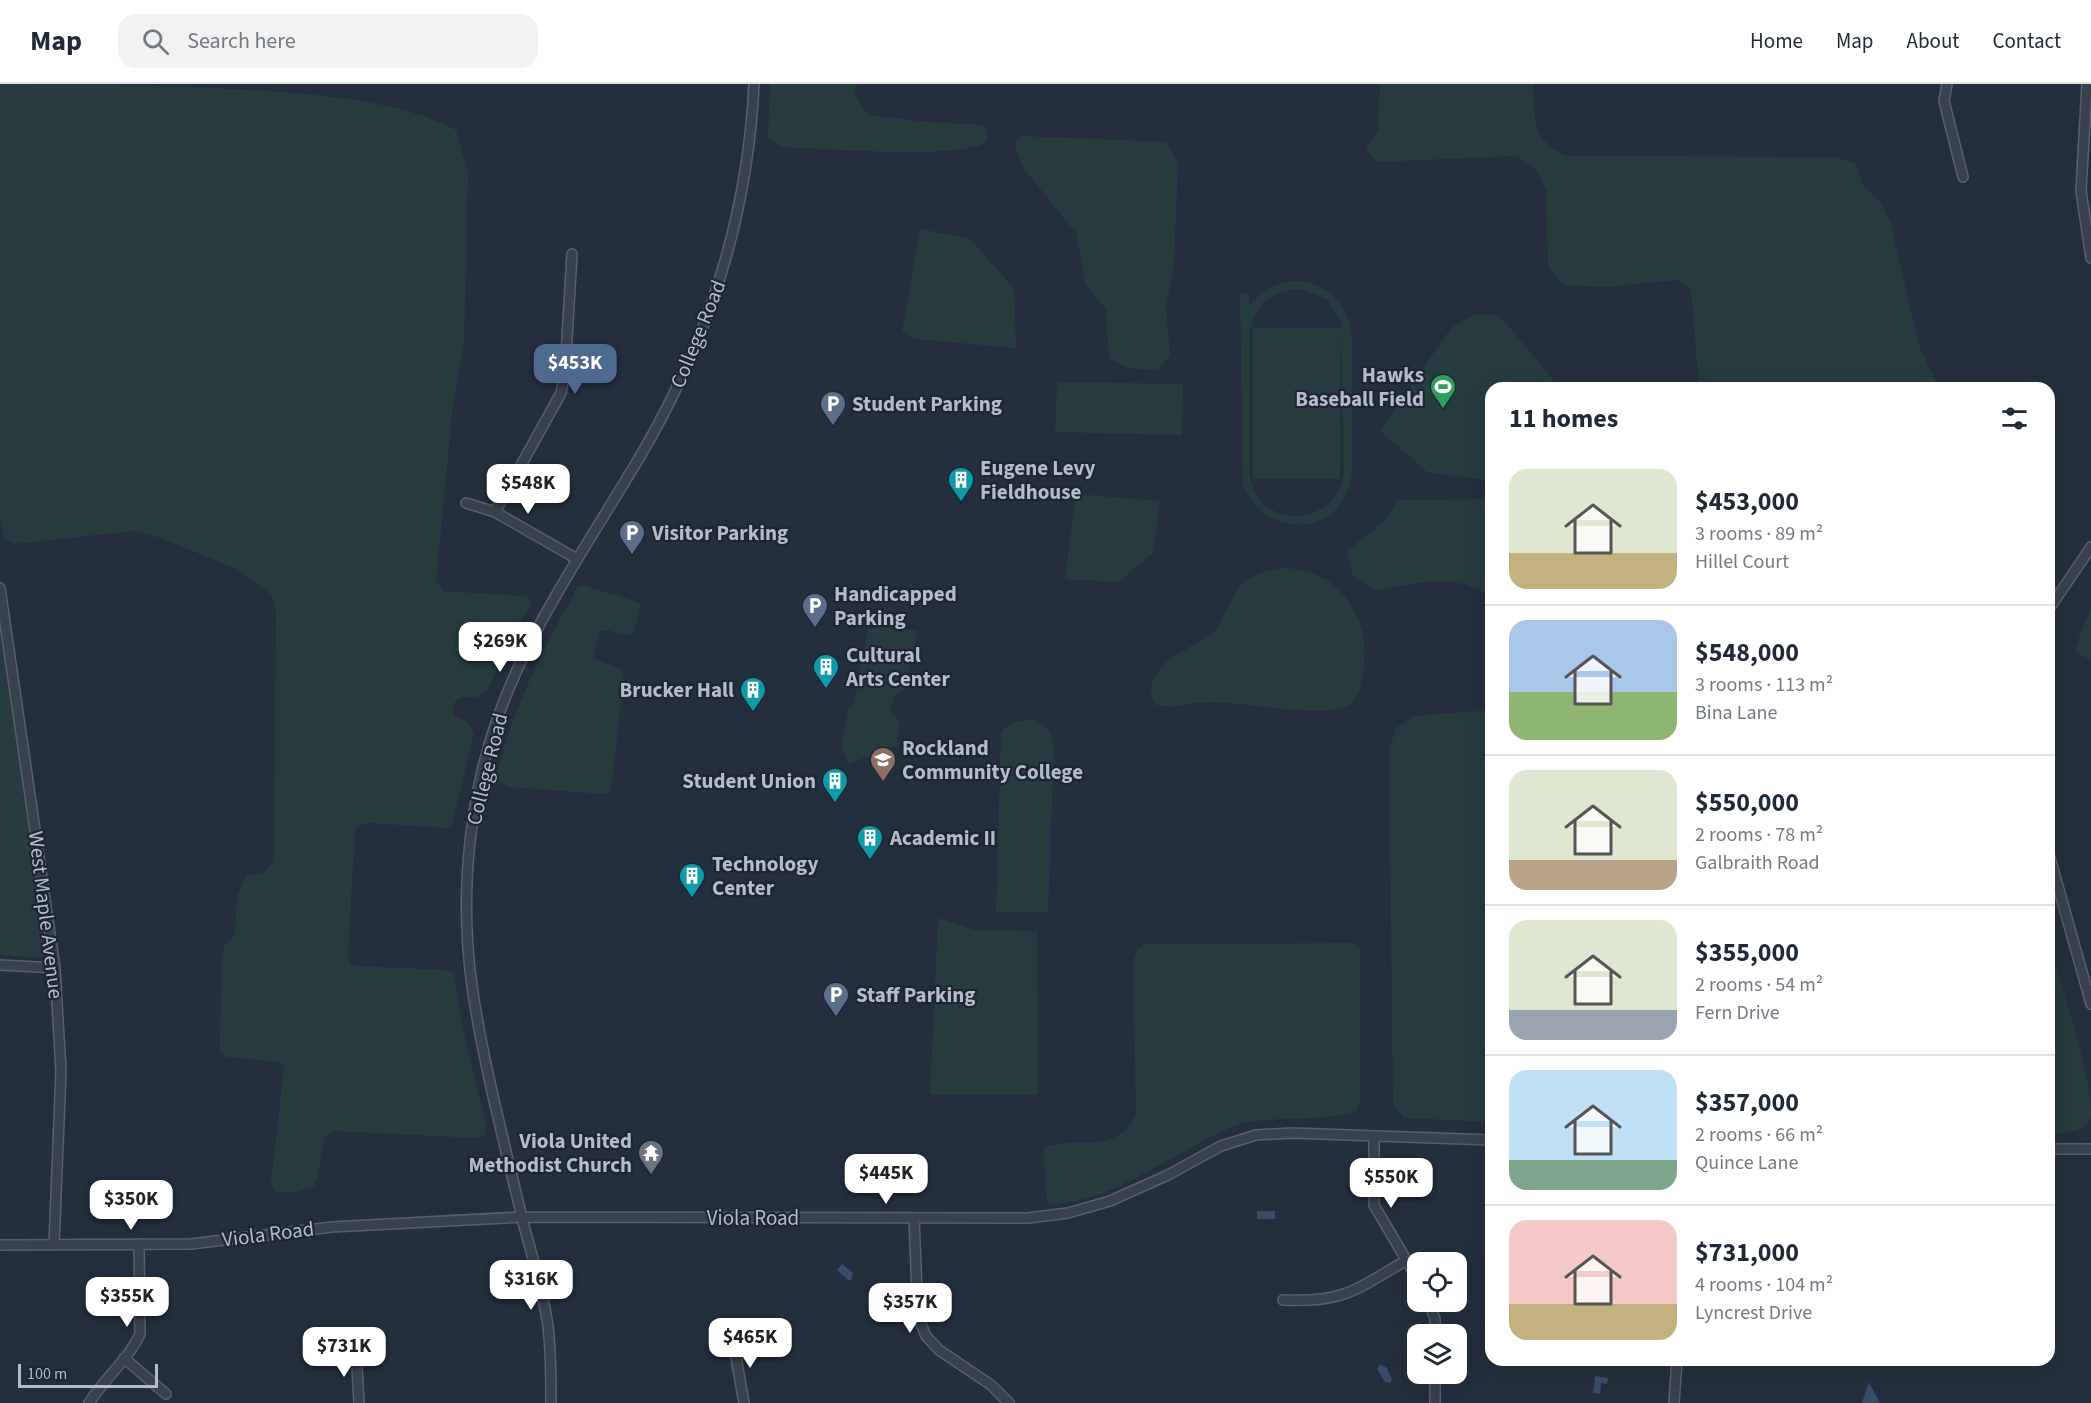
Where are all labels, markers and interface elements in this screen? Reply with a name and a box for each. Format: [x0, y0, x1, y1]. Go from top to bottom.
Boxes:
search box [118, 14, 538, 68]
text: Map [30, 21, 82, 61]
icon: search [139, 25, 172, 58]
text: Search here [187, 25, 296, 57]
text: Home [1750, 26, 1803, 56]
text: Map [1836, 26, 1874, 56]
text: About [1907, 26, 1959, 56]
text: Contact [1992, 26, 2061, 56]
street label: College Road [663, 275, 733, 393]
pin: $453K [533, 344, 617, 395]
text: $453K [548, 349, 602, 377]
place label: Hawks Baseball Field [1295, 360, 1424, 414]
sports icon: Hawks Baseball Field [1428, 372, 1458, 410]
parking icon: Student Parking [818, 389, 848, 427]
place label: Student Parking [852, 389, 1002, 419]
text: 11 homes [1509, 400, 1618, 437]
icon: filters [1998, 402, 2031, 435]
place label: Eugene Levy Fieldhouse [980, 453, 1096, 507]
pin: $548K [486, 464, 570, 515]
building icon: Eugene Levy Fieldhouse [946, 465, 976, 503]
text: $548K [501, 469, 555, 497]
text: $453,000 [1695, 483, 1799, 520]
icon: home [1557, 493, 1629, 565]
parking icon: Visitor Parking [617, 518, 647, 556]
place label: Visitor Parking [651, 518, 788, 548]
text: 3 rooms · 89 m² [1695, 520, 1823, 548]
text: Hillel Court [1695, 548, 1789, 576]
place label: Handicapped Parking [834, 579, 957, 633]
parking icon: Handicapped Parking [800, 591, 830, 629]
pin: $269K [458, 622, 542, 673]
text: $269K [473, 627, 527, 655]
text: $548,000 [1695, 634, 1799, 671]
place label: Cultural Arts Center [845, 640, 950, 694]
icon: home [1557, 644, 1629, 716]
building icon: Cultural Arts Center [811, 652, 841, 690]
text: 3 rooms · 113 m² [1695, 671, 1833, 699]
place label: Brucker Hall [620, 675, 734, 705]
building icon: Brucker Hall [738, 675, 768, 713]
text: Bina Lane [1695, 699, 1777, 727]
street label: College Road [459, 710, 515, 828]
place label: Rockland Community College [902, 733, 1083, 787]
school or university icon: Rockland Community College [868, 745, 898, 783]
place label: Student Union [682, 766, 816, 796]
building icon: Student Union [820, 766, 850, 804]
text: $550,000 [1695, 784, 1799, 821]
icon: home [1557, 794, 1629, 866]
text: 2 rooms · 78 m² [1695, 821, 1823, 849]
building icon: Academic II [855, 823, 885, 861]
place label: Academic II [889, 823, 996, 853]
street label: West Maple Avenue [21, 829, 71, 1001]
place label: Technology Center [712, 849, 818, 903]
text: Galbraith Road [1695, 849, 1820, 877]
building icon: Technology Center [677, 861, 707, 899]
text: $355,000 [1695, 934, 1799, 971]
icon: home [1557, 944, 1629, 1016]
text: 2 rooms · 54 m² [1695, 971, 1823, 999]
parking icon: Staff Parking [821, 980, 851, 1018]
place label: Staff Parking [856, 980, 976, 1010]
text: Fern Drive [1695, 999, 1780, 1027]
text: $357,000 [1695, 1084, 1799, 1121]
icon: home [1557, 1094, 1629, 1166]
text: 2 rooms · 66 m² [1695, 1121, 1823, 1149]
place label: Viola United Methodist Church [469, 1126, 632, 1180]
temple icon: Viola United Methodist Church [636, 1138, 666, 1176]
text: Quince Lane [1695, 1149, 1798, 1177]
pin: $445K [844, 1154, 928, 1205]
pin: $550K [1349, 1158, 1433, 1209]
text: $445K [859, 1159, 913, 1187]
text: $550K [1364, 1163, 1418, 1191]
pin: $350K [89, 1180, 173, 1231]
text: $350K [104, 1185, 158, 1213]
street label: Viola Road [707, 1203, 799, 1233]
street label: Viola Road [220, 1213, 316, 1255]
text: $731,000 [1695, 1234, 1799, 1271]
icon: home [1557, 1244, 1629, 1316]
map controls [1407, 1252, 1467, 1384]
button: locate [1407, 1252, 1467, 1312]
pin: $316K [489, 1260, 573, 1311]
text: $316K [504, 1265, 558, 1293]
text: 4 rooms · 104 m² [1695, 1271, 1833, 1299]
pin: $355K [85, 1277, 169, 1328]
text: $355K [100, 1282, 154, 1310]
pin: $357K [868, 1283, 952, 1334]
text: $357K [883, 1288, 937, 1316]
text: Lyncrest Drive [1695, 1299, 1812, 1327]
pin: $465K [708, 1318, 792, 1369]
text: $465K [723, 1323, 777, 1351]
button: layers [1407, 1324, 1467, 1384]
pin: $731K [302, 1327, 386, 1378]
text: $731K [317, 1332, 371, 1360]
scale bar [18, 1361, 158, 1388]
text: 100 m [27, 1363, 67, 1385]

